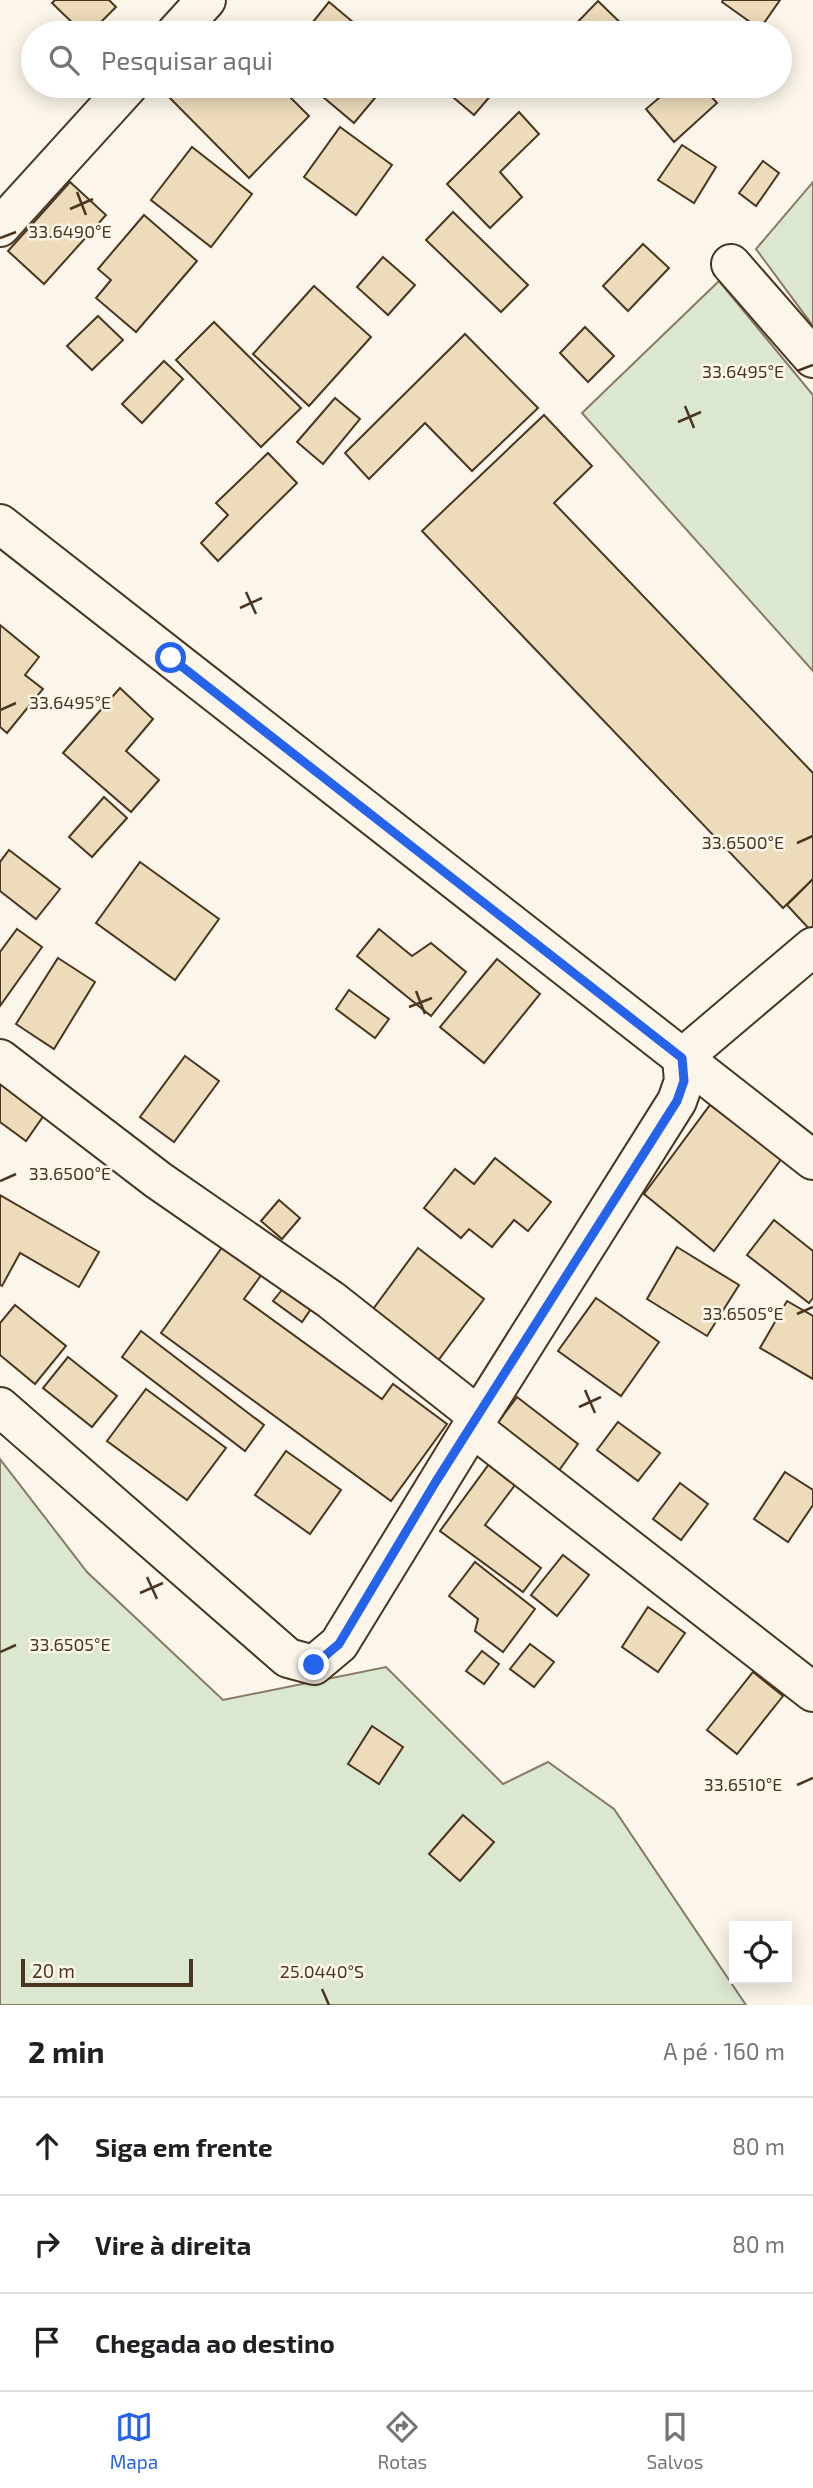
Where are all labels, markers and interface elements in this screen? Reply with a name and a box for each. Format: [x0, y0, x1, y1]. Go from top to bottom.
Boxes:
search box [21, 21, 792, 98]
icon: search [45, 41, 83, 79]
text: Pesquisar aqui [101, 44, 273, 75]
text: 33.6490°E [28, 220, 112, 242]
text: 33.6495°E [702, 360, 784, 382]
route start [155, 642, 186, 673]
text: 33.6495°E [29, 691, 111, 713]
text: 33.6500°E [702, 831, 784, 853]
text: 33.6500°E [29, 1162, 111, 1184]
text: 33.6505°E [702, 1302, 784, 1324]
text: 33.6505°E [29, 1633, 111, 1655]
route end [298, 1649, 329, 1680]
text: 33.6510°E [704, 1773, 782, 1795]
map controls [729, 1921, 792, 1984]
button: locate [729, 1921, 792, 1984]
scale bar [21, 1956, 192, 1988]
text: 20 m [32, 1959, 75, 1982]
text: 25.0440°S [280, 1960, 364, 1982]
text: 2 min [28, 2033, 105, 2069]
text: A pé · 160 m [663, 2037, 785, 2065]
icon: ahead [28, 2127, 66, 2165]
text: Siga em frente [95, 2131, 273, 2162]
text: 80 m [732, 2132, 785, 2160]
icon: right [28, 2225, 66, 2263]
text: Vire à direita [95, 2229, 251, 2260]
text: 80 m [732, 2230, 785, 2258]
icon: arrive [28, 2323, 66, 2361]
text: Chegada ao destino [95, 2327, 335, 2358]
tab: Mapa [110, 2408, 158, 2473]
tab: Rotas [378, 2408, 427, 2473]
tab: Salvos [647, 2408, 703, 2473]

